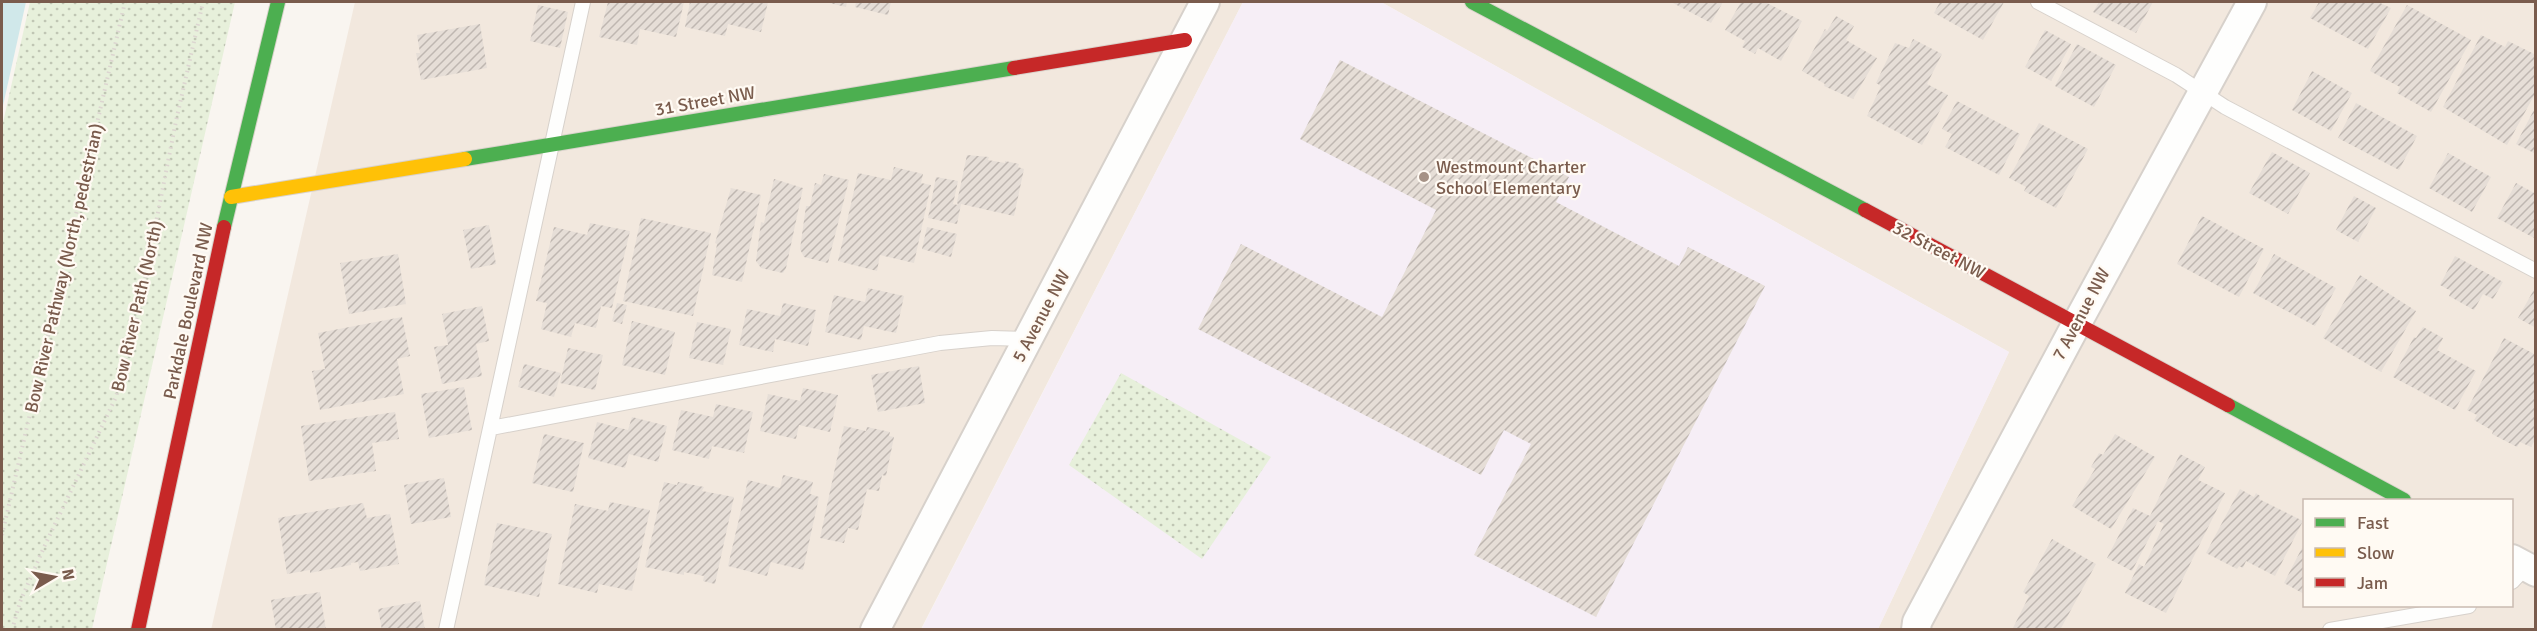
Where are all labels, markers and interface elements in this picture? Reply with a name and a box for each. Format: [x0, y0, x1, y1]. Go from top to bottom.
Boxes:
street label: 31 Street NW [653, 81, 757, 121]
street label: Bow River Pathway (North, pedestrian) [20, 121, 108, 415]
place label: Westmount Charter School Elementary [1436, 156, 1586, 199]
marker: Westmount Charter School Elementary [1417, 170, 1431, 184]
street label: 32 Street NW [1889, 216, 1989, 284]
street label: Bow River Path (North) [107, 218, 167, 394]
street label: Parkdale Boulevard NW [159, 221, 217, 401]
street label: 7 Avenue NW [2047, 264, 2115, 364]
street label: 5 Avenue NW [1007, 266, 1075, 366]
legend [2303, 499, 2513, 607]
text: Fast [2357, 512, 2389, 534]
text: Slow [2357, 542, 2394, 564]
north arrow [24, 547, 84, 607]
text: N [57, 567, 79, 582]
text: Jam [2357, 572, 2388, 594]

